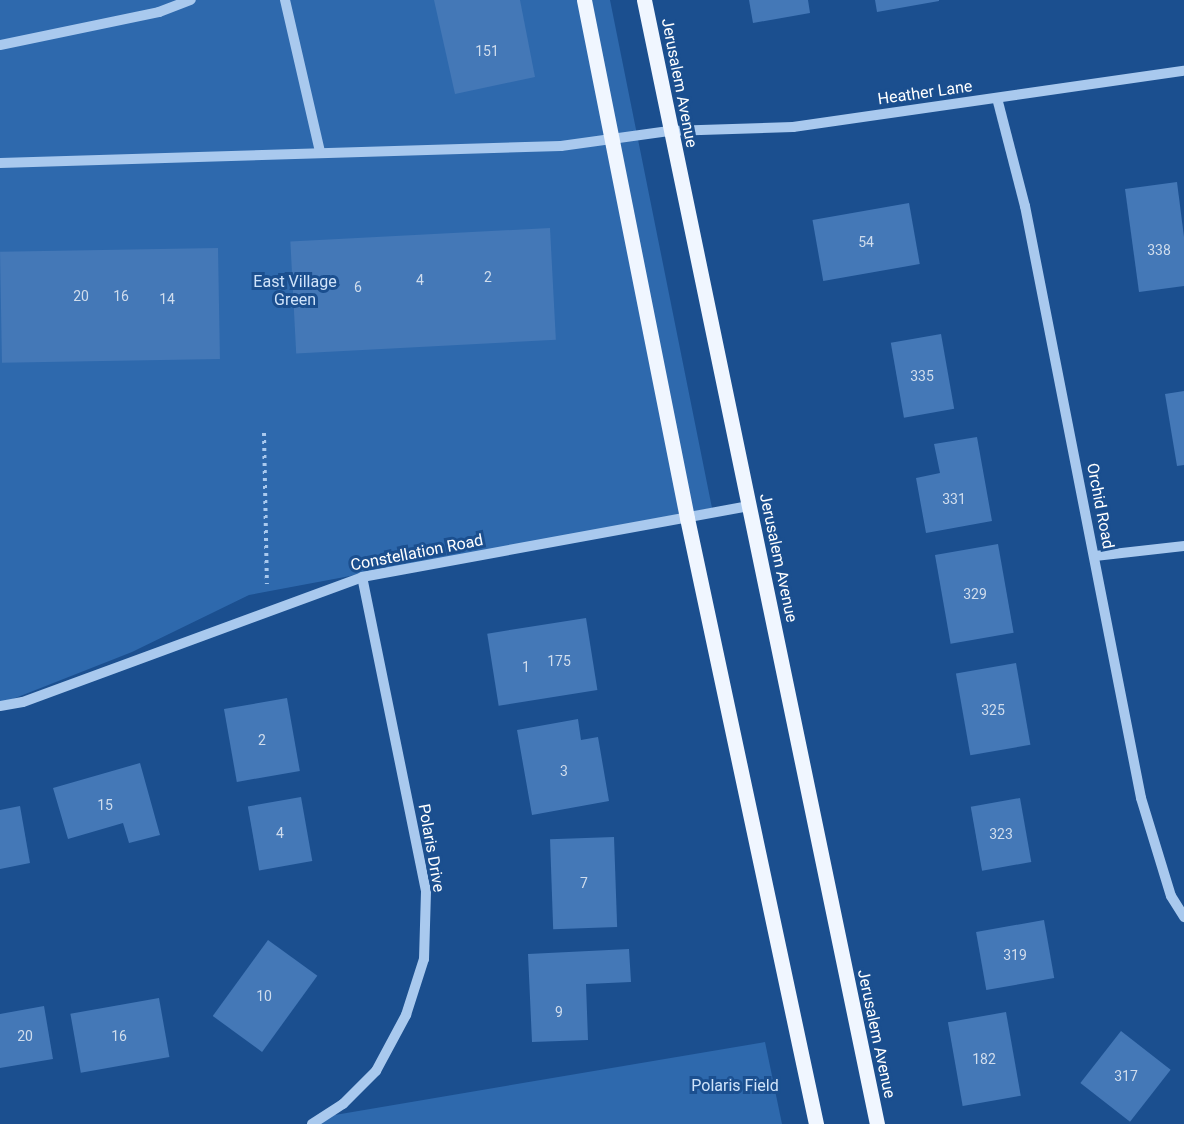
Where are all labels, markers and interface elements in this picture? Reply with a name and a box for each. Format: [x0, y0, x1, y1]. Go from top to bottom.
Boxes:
street label: Jerusalem Avenue [657, 17, 701, 149]
house number: 151 [475, 43, 499, 59]
street label: Heather Lane [877, 77, 973, 109]
house number: 54 [858, 234, 874, 250]
house number: 338 [1147, 242, 1171, 258]
house number: 2 [484, 269, 492, 285]
park label: East Village Green [253, 272, 337, 310]
house number: 4 [416, 272, 424, 288]
house number: 6 [354, 279, 362, 295]
house number: 20 [73, 288, 89, 304]
house number: 16 [113, 288, 129, 304]
house number: 14 [159, 291, 175, 307]
house number: 335 [910, 368, 934, 384]
street label: Orchid Road [1082, 461, 1118, 551]
house number: 331 [942, 491, 966, 507]
street label: Jerusalem Avenue [755, 492, 801, 624]
street label: Constellation Road [349, 531, 485, 575]
house number: 329 [963, 586, 987, 602]
house number: 175 [547, 653, 571, 669]
house number: 1 [522, 659, 530, 675]
house number: 325 [981, 702, 1005, 718]
house number: 2 [258, 732, 266, 748]
house number: 3 [560, 763, 568, 779]
house number: 15 [97, 797, 113, 813]
street label: Polaris Drive [414, 802, 448, 894]
house number: 4 [276, 825, 284, 841]
house number: 323 [989, 826, 1013, 842]
house number: 7 [580, 875, 588, 891]
house number: 319 [1003, 947, 1027, 963]
street label: Jerusalem Avenue [853, 968, 899, 1100]
house number: 10 [256, 988, 272, 1004]
house number: 9 [555, 1004, 563, 1020]
house number: 20 [17, 1028, 33, 1044]
house number: 16 [111, 1028, 127, 1044]
house number: 182 [972, 1051, 996, 1067]
house number: 317 [1114, 1068, 1138, 1084]
park label: Polaris Field [691, 1076, 779, 1096]

